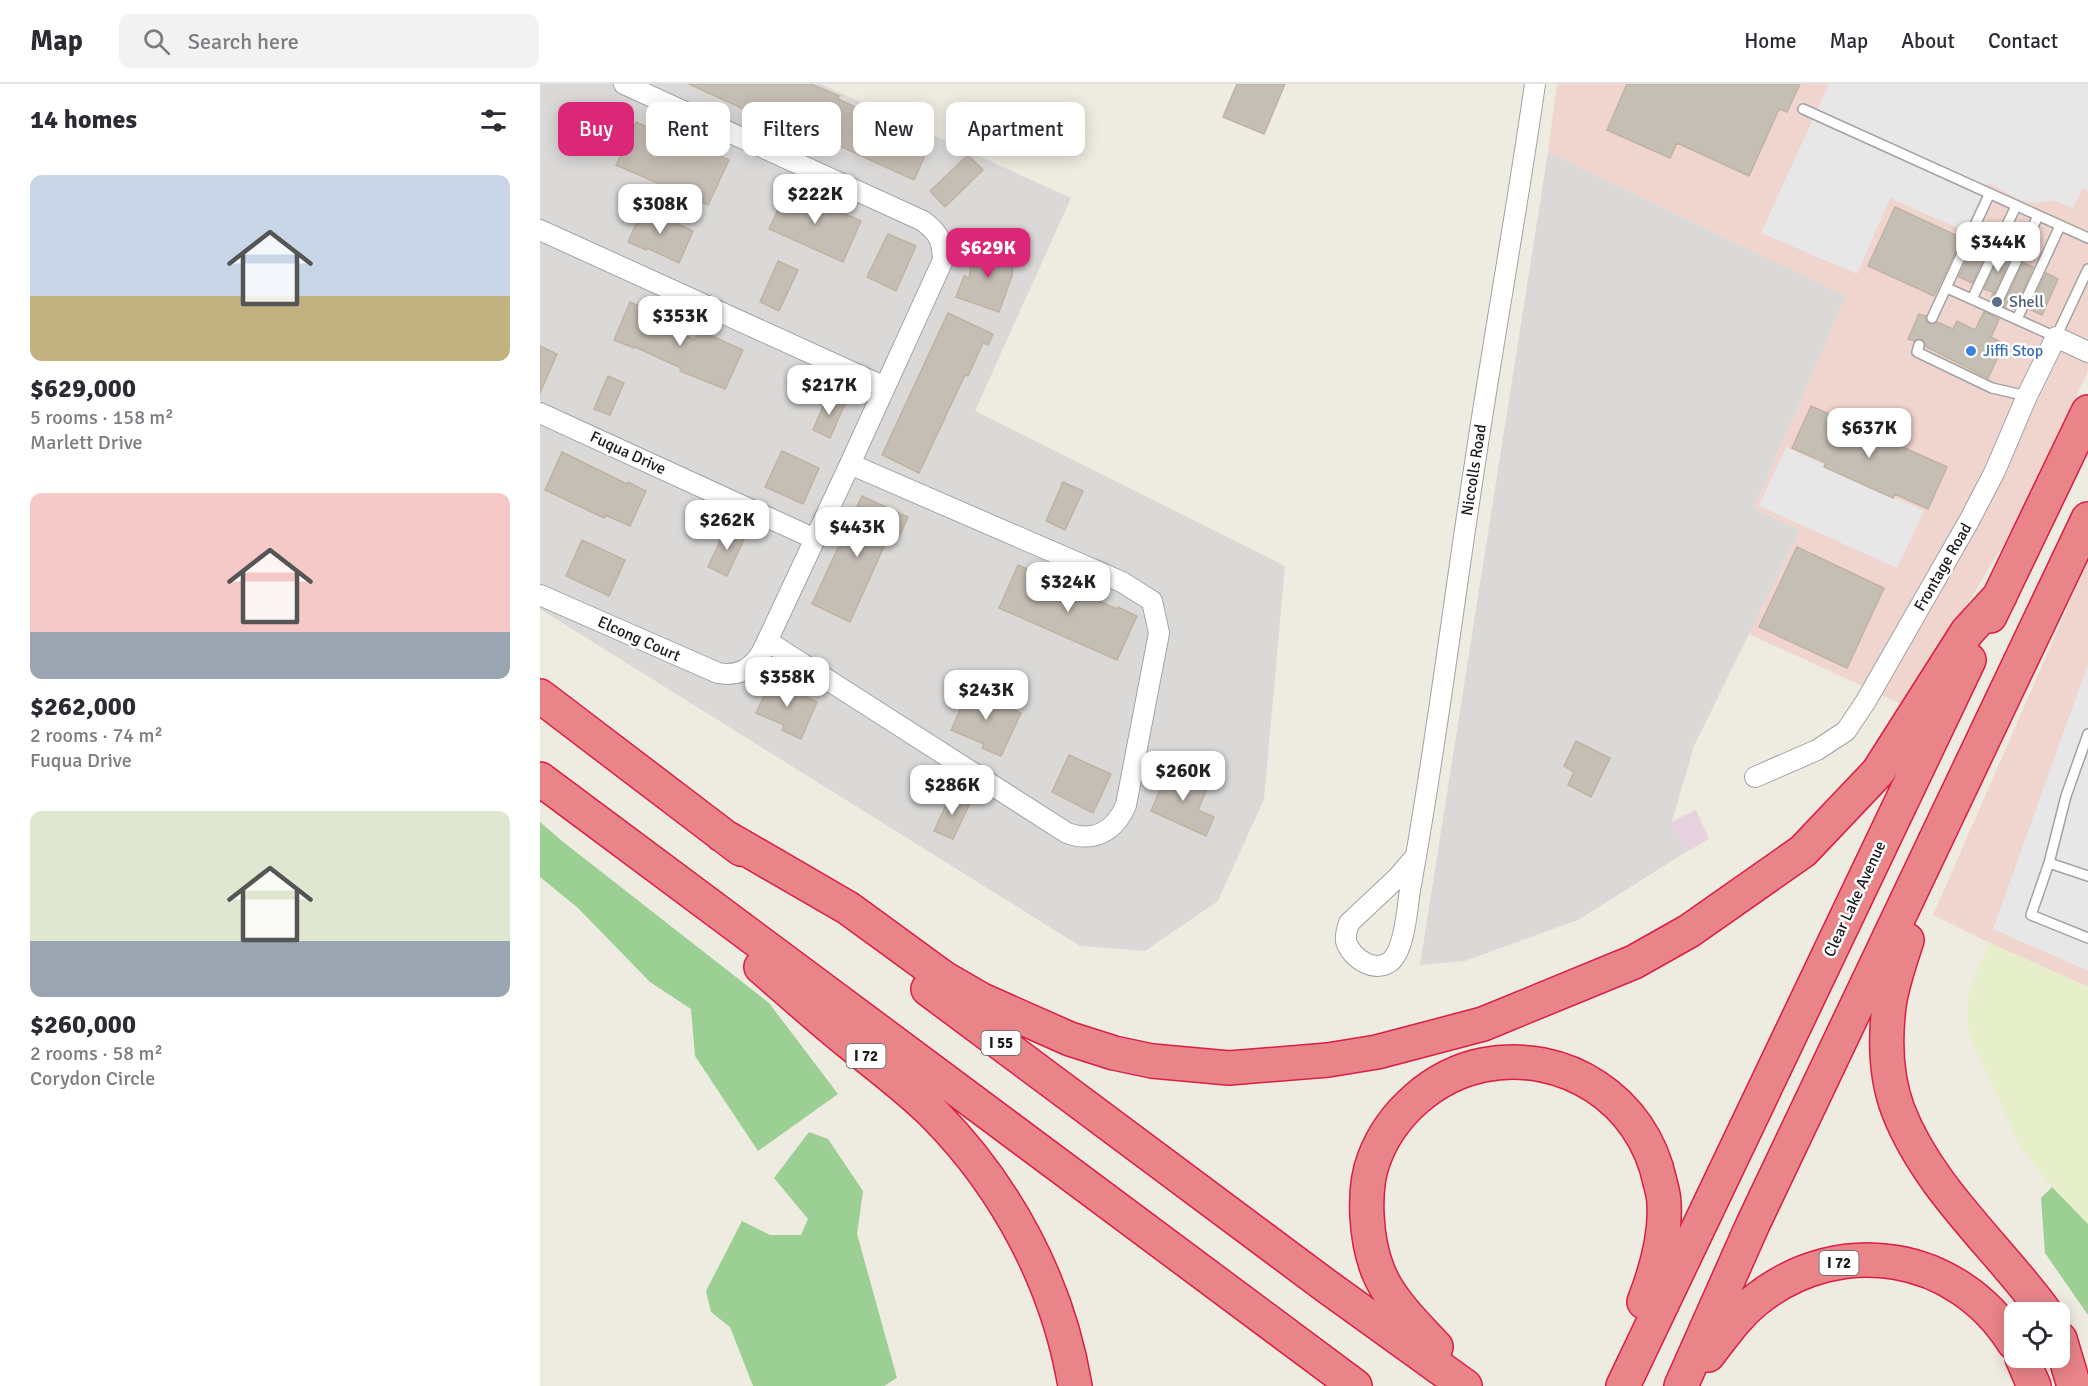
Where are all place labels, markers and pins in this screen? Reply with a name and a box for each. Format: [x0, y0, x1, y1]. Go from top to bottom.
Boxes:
pin: $222K [773, 174, 857, 225]
pin: $308K [618, 184, 702, 235]
pin: $344K [1956, 222, 2040, 273]
pin: $629K [946, 228, 1030, 279]
place label: Shell [2009, 292, 2044, 312]
marker: Shell [1990, 295, 2004, 309]
pin: $353K [638, 296, 722, 347]
place label: Jiffi Stop [1983, 341, 2043, 361]
marker: Jiffi Stop [1964, 344, 1978, 358]
pin: $217K [787, 365, 871, 416]
pin: $637K [1827, 408, 1911, 459]
pin: $262K [685, 500, 769, 551]
pin: $443K [815, 507, 899, 558]
pin: $324K [1026, 562, 1110, 613]
pin: $358K [745, 657, 829, 708]
pin: $243K [944, 670, 1028, 721]
pin: $260K [1141, 751, 1225, 802]
pin: $286K [910, 765, 994, 816]

